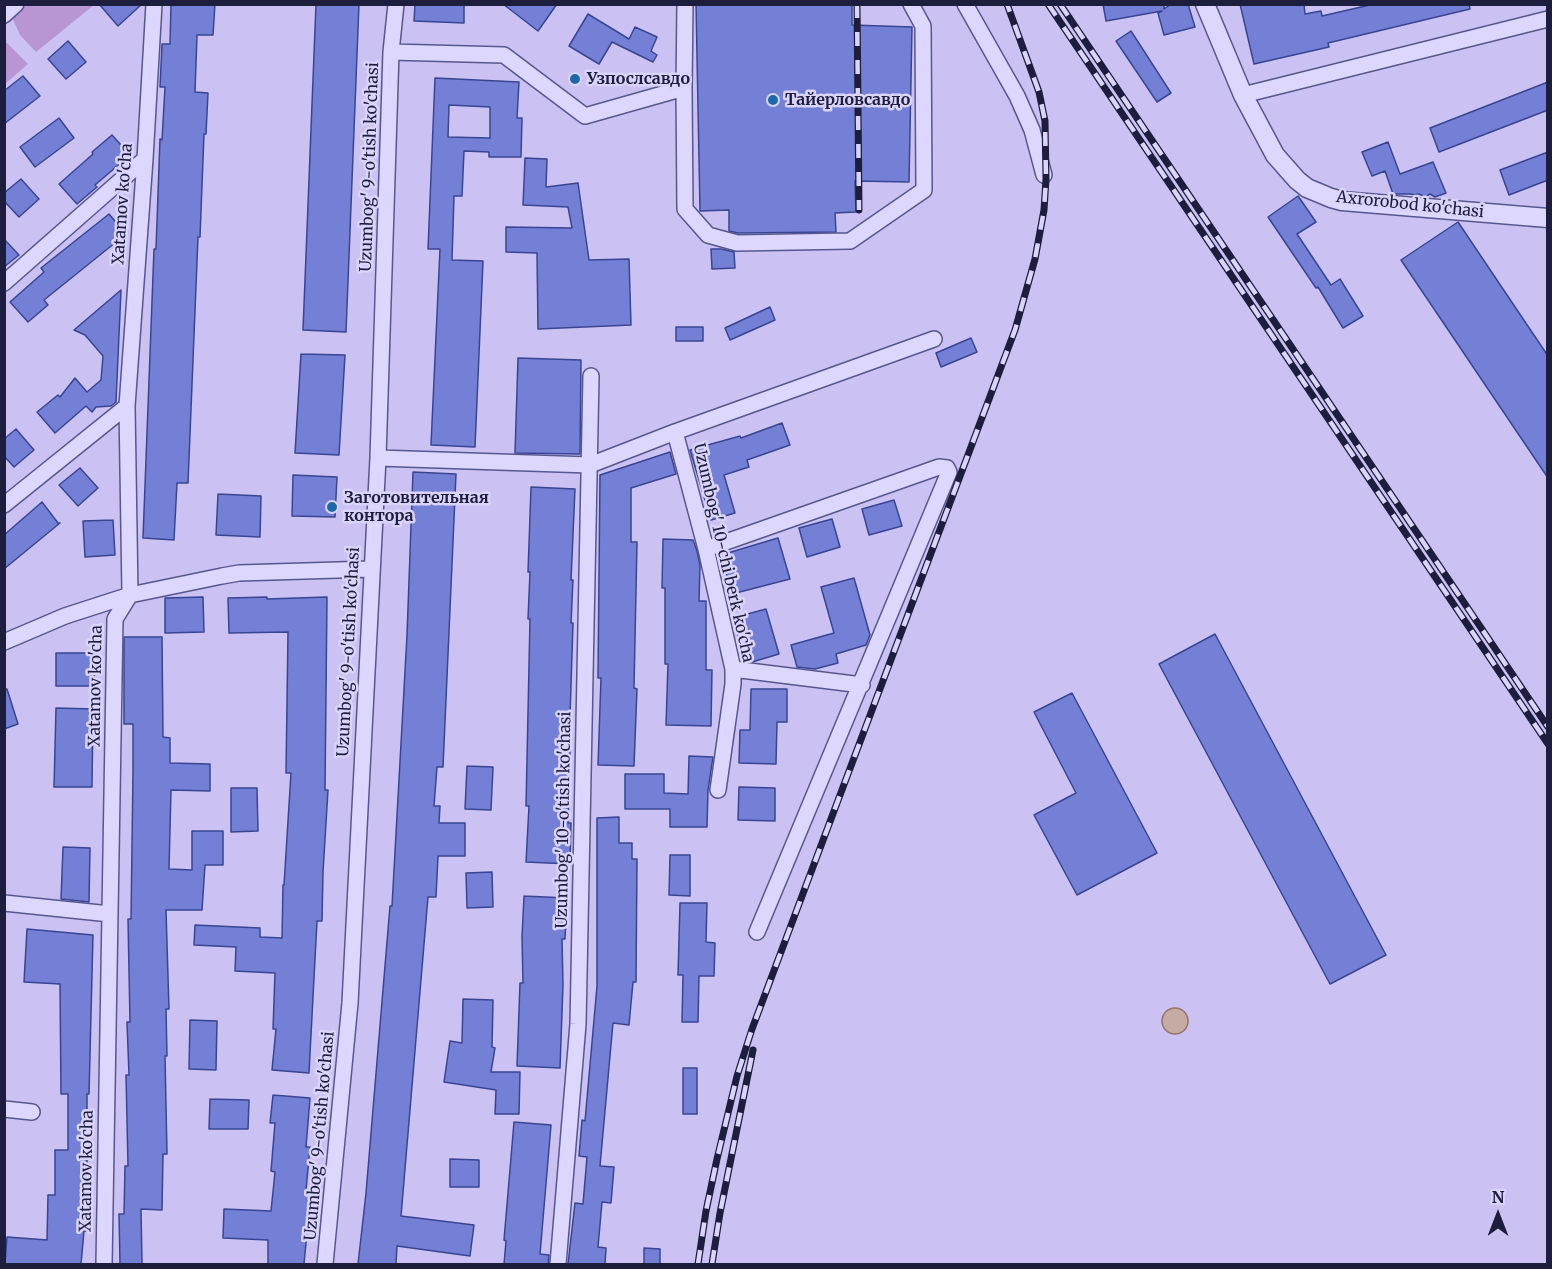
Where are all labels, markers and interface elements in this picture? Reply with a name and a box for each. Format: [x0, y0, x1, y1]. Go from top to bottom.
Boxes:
street label: Uzumbog' 9-o'tish ko'chasi [357, 62, 383, 272]
place label: Узпослсавдо [587, 69, 690, 89]
marker: Узпослсавдо [568, 72, 582, 86]
place label: Тайерловсавдо [785, 90, 910, 110]
marker: Тайерловсавдо [766, 93, 780, 107]
street label: Xatamov ko'cha [109, 143, 137, 265]
street label: Axrorobod ko'chasi [1335, 188, 1485, 222]
street label: Uzumbog' 10-chi berk ko'cha [688, 442, 758, 664]
place label: Заготовительная контора [344, 488, 489, 526]
marker: Заготовительная контора [325, 500, 339, 514]
street label: Uzumbog' 9-o'tish ko'chasi [334, 547, 364, 757]
street label: Xatamov ko'cha [85, 625, 107, 747]
street label: Uzumbog' 10-o'tish ko'chasi [553, 711, 575, 929]
street label: Uzumbog' 9-o'tish ko'chasi [301, 1031, 339, 1241]
street label: Xatamov ko'cha [76, 1110, 98, 1232]
north arrow [1468, 1185, 1528, 1245]
text: N [1492, 1187, 1504, 1207]

